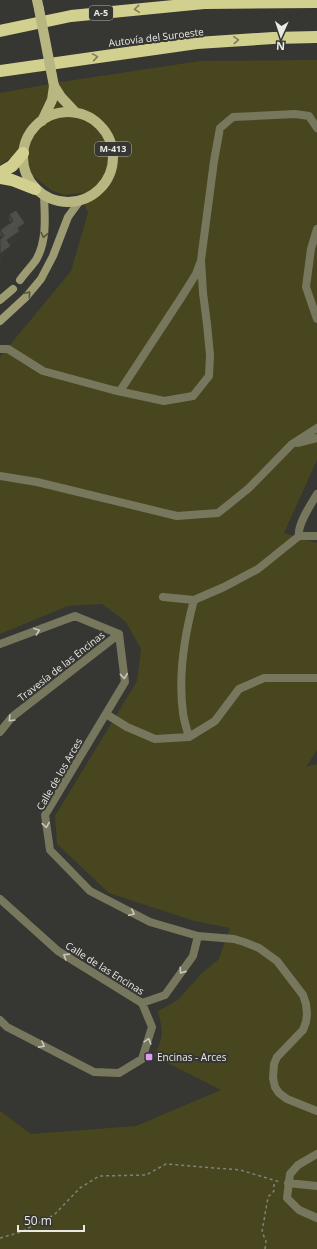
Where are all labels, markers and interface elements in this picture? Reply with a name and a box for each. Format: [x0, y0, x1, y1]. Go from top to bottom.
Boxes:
one-way arrow [134, 4, 140, 13]
road number: A-5 [89, 6, 113, 20]
north arrow [261, 16, 301, 56]
street label: Autovía del Suroeste [108, 24, 205, 50]
one-way arrow [233, 36, 239, 44]
text: N [276, 39, 285, 54]
one-way arrow [92, 53, 98, 62]
road number: M-413 [95, 142, 131, 156]
one-way arrow [40, 232, 49, 238]
one-way arrow [24, 291, 31, 299]
one-way arrow [33, 627, 40, 635]
street label: Travesía de las Encinas [15, 628, 107, 704]
one-way arrow [119, 673, 128, 679]
one-way arrow [8, 714, 16, 722]
street label: Calle de los Arces [33, 735, 85, 813]
one-way arrow [41, 822, 50, 828]
one-way arrow [128, 908, 135, 916]
street label: Calle de las Encinas [63, 938, 147, 998]
one-way arrow [63, 953, 70, 961]
one-way arrow [180, 966, 187, 973]
one-way arrow [143, 1038, 152, 1045]
one-way arrow [38, 1040, 45, 1048]
place label: Encinas - Arces [157, 1050, 227, 1064]
marker: Encinas - Arces [144, 1052, 154, 1062]
scale bar [18, 1207, 84, 1233]
text: 50 m [24, 1212, 52, 1229]

